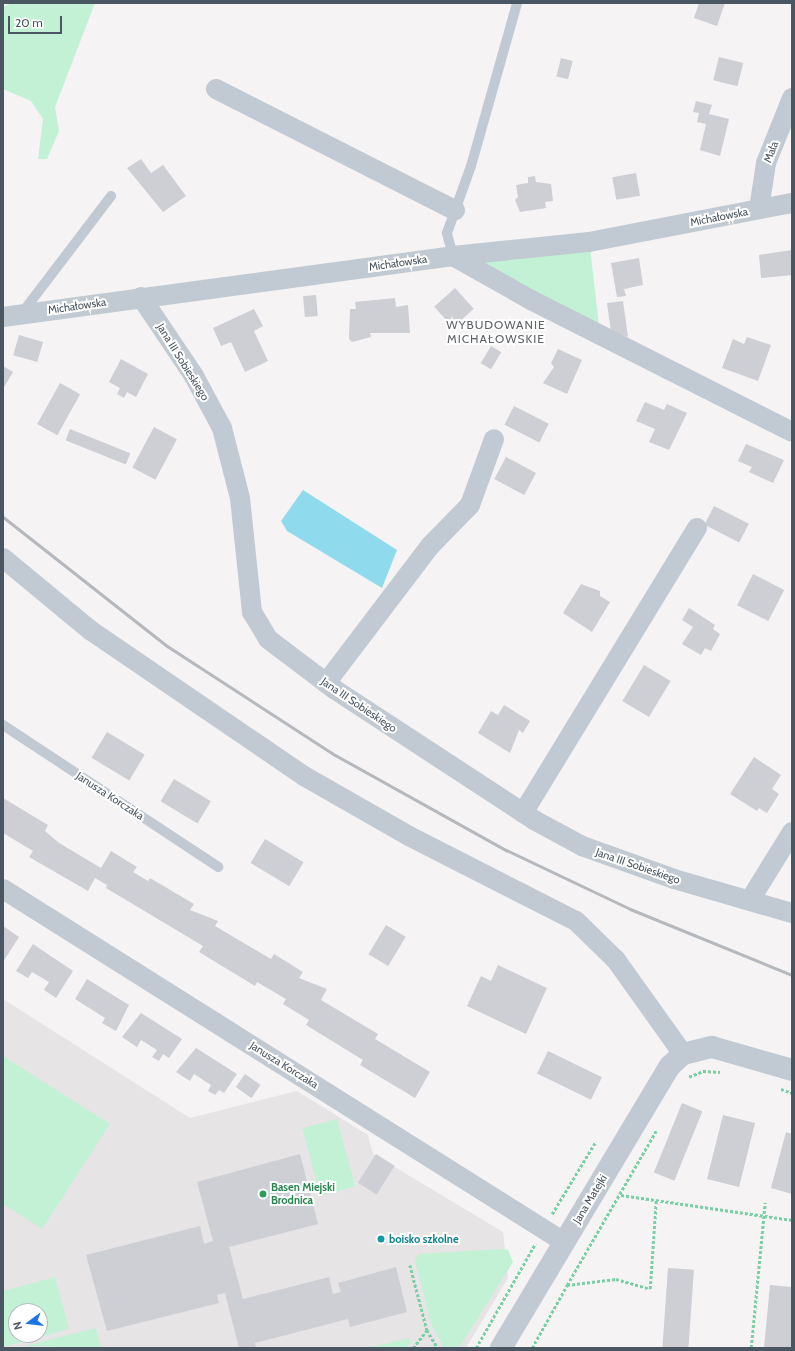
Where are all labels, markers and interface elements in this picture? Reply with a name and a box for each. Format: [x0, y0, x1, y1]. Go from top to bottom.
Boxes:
scale bar [10, 8, 64, 34]
text: 20 m [15, 15, 43, 30]
street label: Mała [761, 139, 781, 165]
street label: Michałowska [689, 205, 749, 229]
street label: Michałowska [368, 252, 428, 274]
street label: Michałowska [47, 295, 107, 317]
district label: WYBUDOWANIE MICHAŁOWSKIE [446, 318, 546, 346]
street label: Jana III Sobieskiego [154, 321, 212, 403]
street label: Jana III Sobieskiego [319, 675, 399, 735]
street label: Janusza Korczaka [74, 769, 146, 823]
street label: Jana III Sobieskiego [594, 845, 682, 887]
street label: Janusza Korczaka [247, 1039, 321, 1091]
street label: Jana Matejki [570, 1172, 610, 1226]
place label: Basen Miejski Brodnica [271, 1181, 335, 1207]
marker: Basen Miejski Brodnica [258, 1189, 268, 1199]
place label: boisko szkolne [389, 1232, 459, 1246]
marker: boisko szkolne [376, 1234, 386, 1244]
north arrow [8, 1303, 48, 1343]
text: N [10, 1320, 25, 1331]

